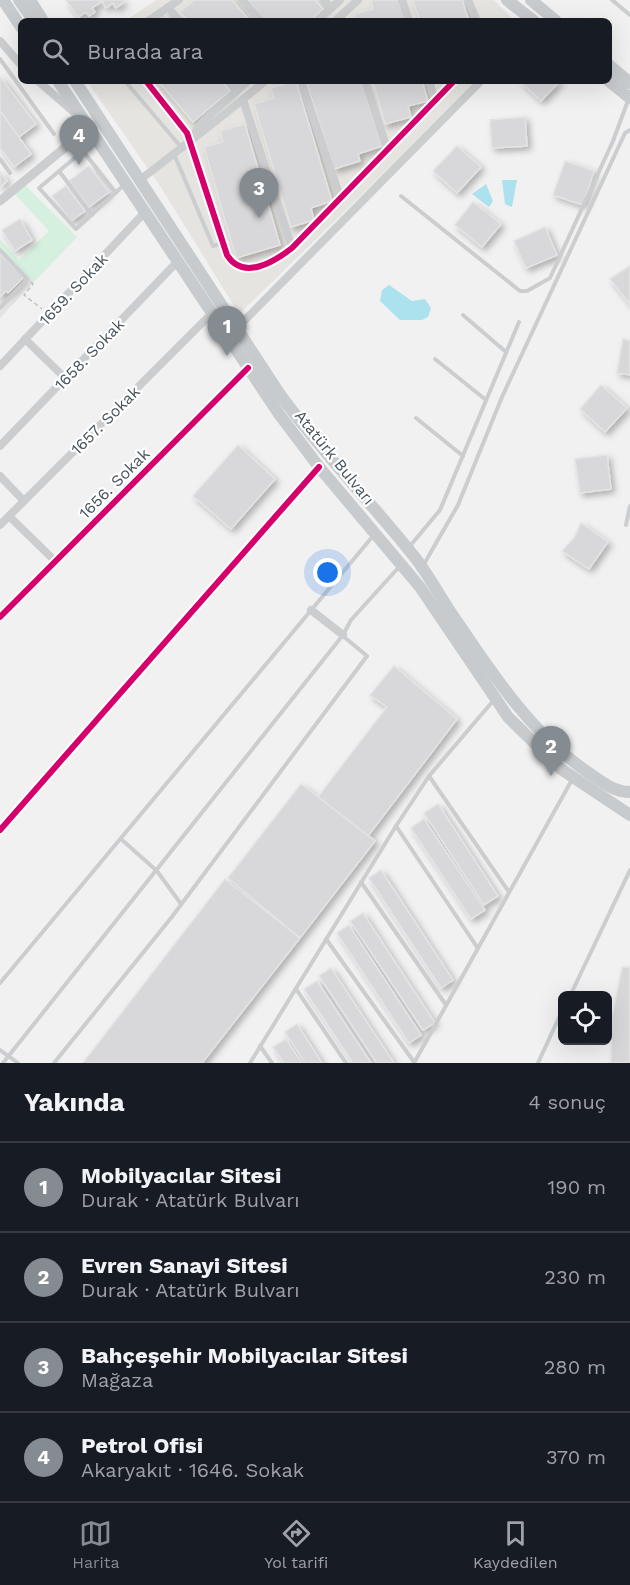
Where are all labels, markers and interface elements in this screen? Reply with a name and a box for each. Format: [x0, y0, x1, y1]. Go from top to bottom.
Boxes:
search box [18, 18, 612, 84]
icon: search [39, 35, 72, 68]
text: Burada ara [87, 39, 203, 64]
pin: 4 [60, 116, 98, 165]
pin: 3 [240, 168, 278, 218]
street label: 1659. Sokak [35, 249, 112, 329]
pin: 1 [208, 306, 246, 356]
street label: 1658. Sokak [51, 315, 128, 394]
street label: 1657. Sokak [67, 382, 144, 459]
street label: Atatürk Bulvarı [291, 406, 378, 508]
street label: 1656. Sokak [75, 444, 153, 522]
your location [313, 558, 342, 587]
pin: 2 [532, 726, 570, 776]
map controls [558, 991, 612, 1045]
button: locate [558, 991, 612, 1045]
text: Yakında [24, 1087, 125, 1117]
text: 4 sonuç [529, 1090, 606, 1114]
text: Mobilyacılar Sitesi [81, 1163, 281, 1188]
text: 1 [39, 1175, 48, 1199]
text: 190 m [548, 1175, 606, 1199]
text: Durak · Atatürk Bulvarı [81, 1188, 300, 1212]
text: Evren Sanayi Sitesi [81, 1253, 288, 1278]
text: 2 [38, 1265, 49, 1289]
text: 230 m [544, 1265, 606, 1289]
text: Durak · Atatürk Bulvarı [81, 1278, 300, 1302]
text: Bahçeşehir Mobilyacılar Sitesi [81, 1343, 408, 1368]
text: 3 [38, 1355, 49, 1379]
text: 280 m [544, 1355, 606, 1379]
text: Mağaza [81, 1368, 153, 1392]
text: Petrol Ofisi [81, 1433, 203, 1458]
text: 4 [37, 1445, 50, 1469]
text: 370 m [546, 1445, 606, 1469]
text: Akaryakıt · 1646. Sokak [81, 1458, 304, 1482]
tab: Harita [72, 1517, 120, 1572]
tab: Yol tarifi [264, 1517, 328, 1572]
tab: Kaydedilen [473, 1517, 558, 1572]

